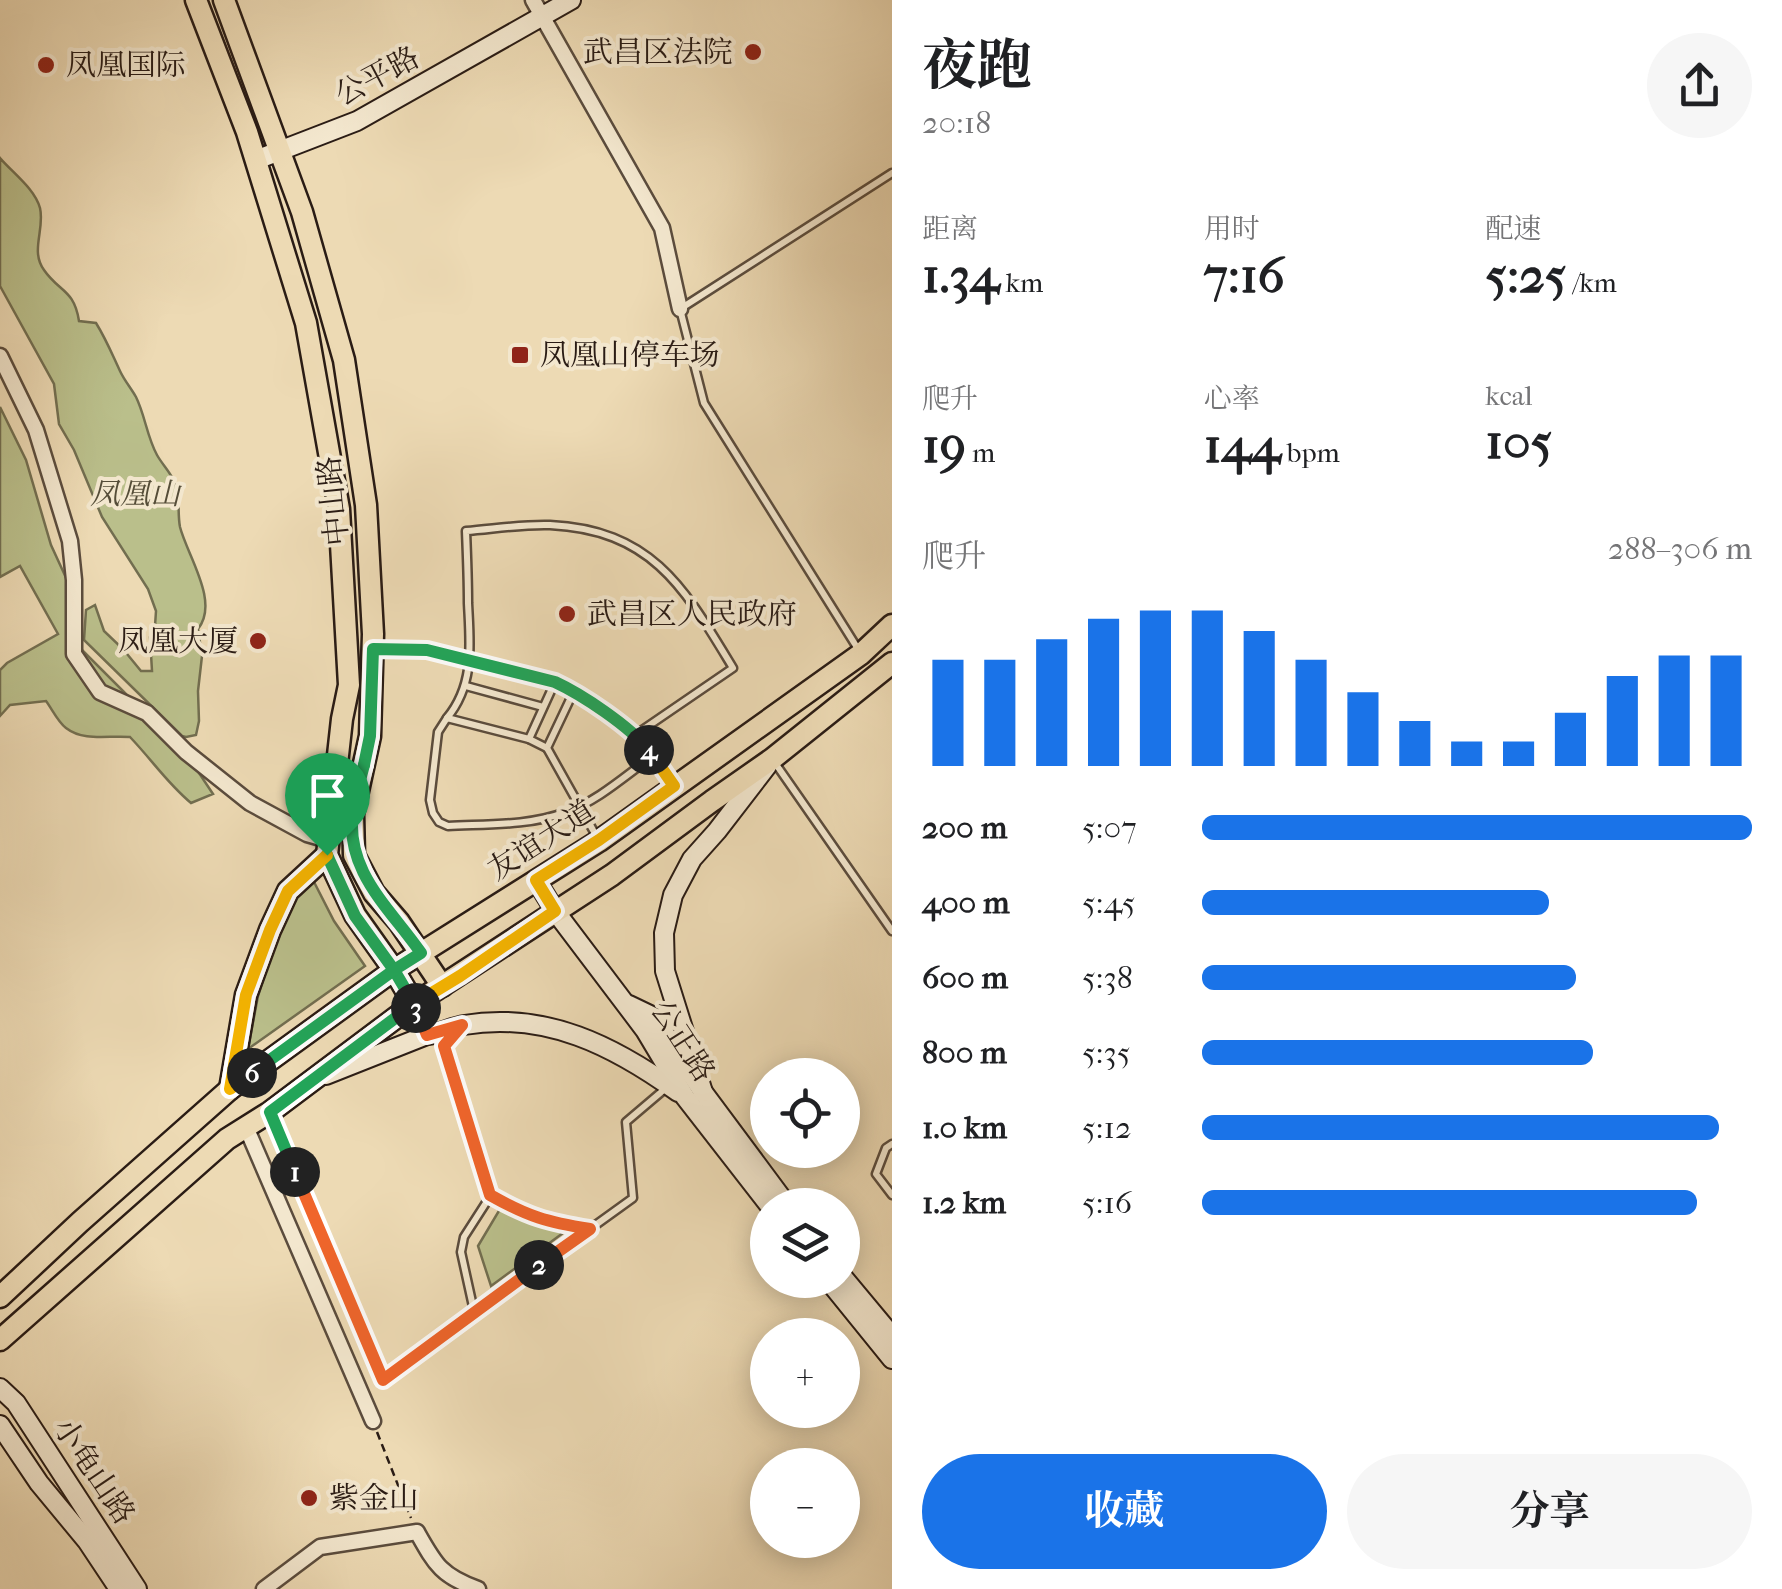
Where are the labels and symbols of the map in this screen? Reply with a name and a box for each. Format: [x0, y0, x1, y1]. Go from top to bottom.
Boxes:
place label: 武昌区法院 [583, 35, 733, 70]
street label: 公平路 [329, 40, 425, 113]
marker: 武昌区法院 [742, 41, 764, 63]
place label: 凤凰国际 [66, 48, 186, 83]
marker: 凤凰国际 [35, 54, 57, 76]
place label: 凤凰山停车场 [540, 338, 720, 373]
marker: 凤凰山停车场 [509, 344, 531, 366]
street label: 中山路 [311, 454, 356, 548]
park label: 凤凰山 [90, 477, 183, 512]
place label: 武昌区人民政府 [587, 597, 797, 632]
marker: 武昌区人民政府 [556, 603, 578, 625]
place label: 凤凰大厦 [118, 624, 238, 659]
marker: 凤凰大厦 [247, 630, 269, 652]
pin: 4 [624, 725, 674, 775]
pin [285, 753, 370, 856]
street label: 友谊大道 [481, 793, 601, 888]
pin: 3 [391, 983, 441, 1033]
street label: 公正路 [643, 994, 722, 1089]
pin: 6 [227, 1048, 277, 1098]
pin: 1 [270, 1147, 320, 1197]
pin: 2 [514, 1240, 564, 1290]
street label: 小龟山路 [46, 1412, 142, 1531]
place label: 紫金山 [329, 1481, 419, 1516]
marker: 紫金山 [298, 1487, 320, 1509]

